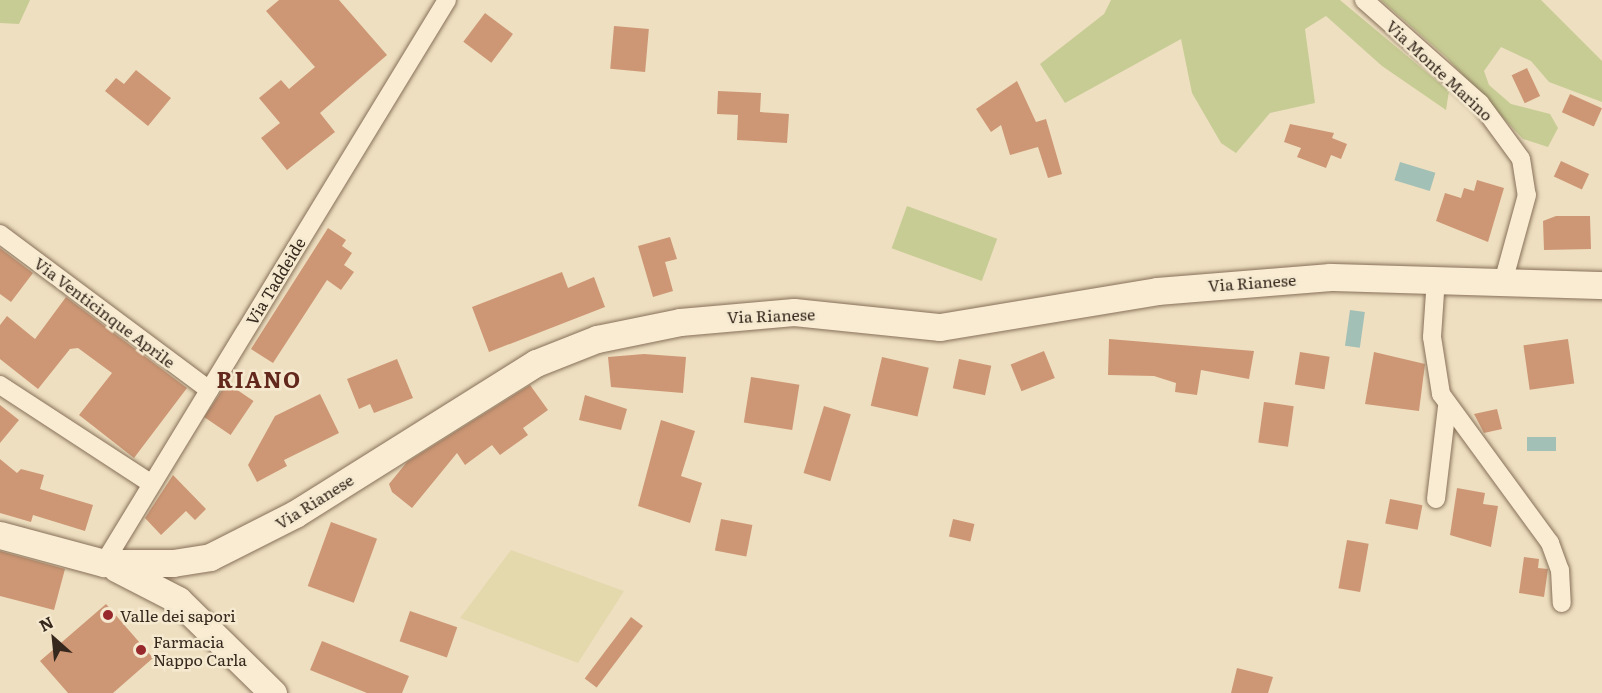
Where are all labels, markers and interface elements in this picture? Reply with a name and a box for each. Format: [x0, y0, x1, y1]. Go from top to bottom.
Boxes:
street label: Via Monte Marino [1383, 16, 1497, 124]
street label: Via Taddeide [241, 234, 309, 328]
street label: Via Venticinque Aprile [31, 253, 179, 371]
street label: Via Rianese [1207, 269, 1297, 295]
street label: Via Rianese [727, 304, 815, 326]
district label: RIANO [217, 366, 301, 392]
street label: Via Rianese [272, 469, 356, 533]
place label: Valle dei sapori [120, 605, 236, 625]
marker: Valle dei sapori [101, 608, 115, 622]
north arrow [24, 609, 84, 669]
text: N [34, 609, 57, 637]
place label: Farmacia Nappo Carla [153, 631, 247, 669]
marker: Farmacia Nappo Carla [134, 643, 148, 657]

